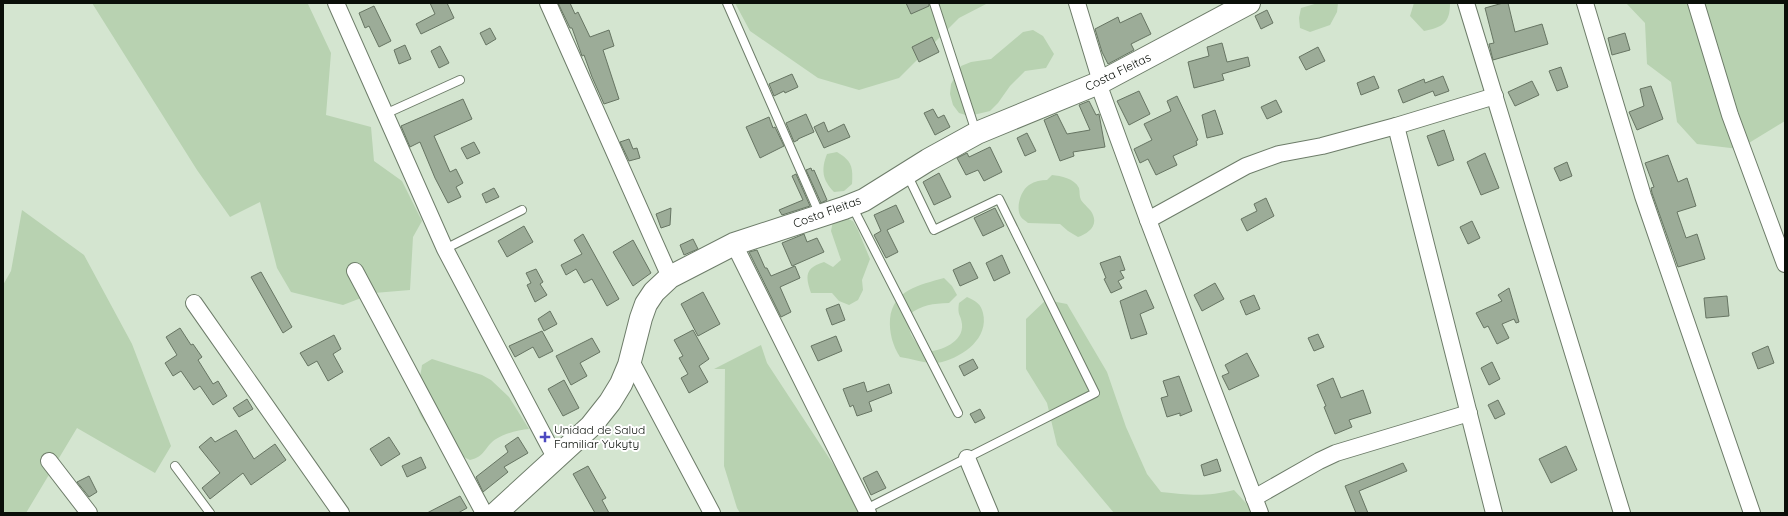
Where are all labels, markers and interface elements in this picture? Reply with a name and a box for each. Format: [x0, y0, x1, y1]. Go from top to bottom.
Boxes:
street label: Costa Fleitas [1083, 49, 1153, 94]
street label: Costa Fleitas [791, 192, 863, 231]
place label: Unidad de Salud Familiar Yukyty [554, 422, 645, 451]
marker: Unidad de Salud Familiar Yukyty [539, 431, 551, 443]

